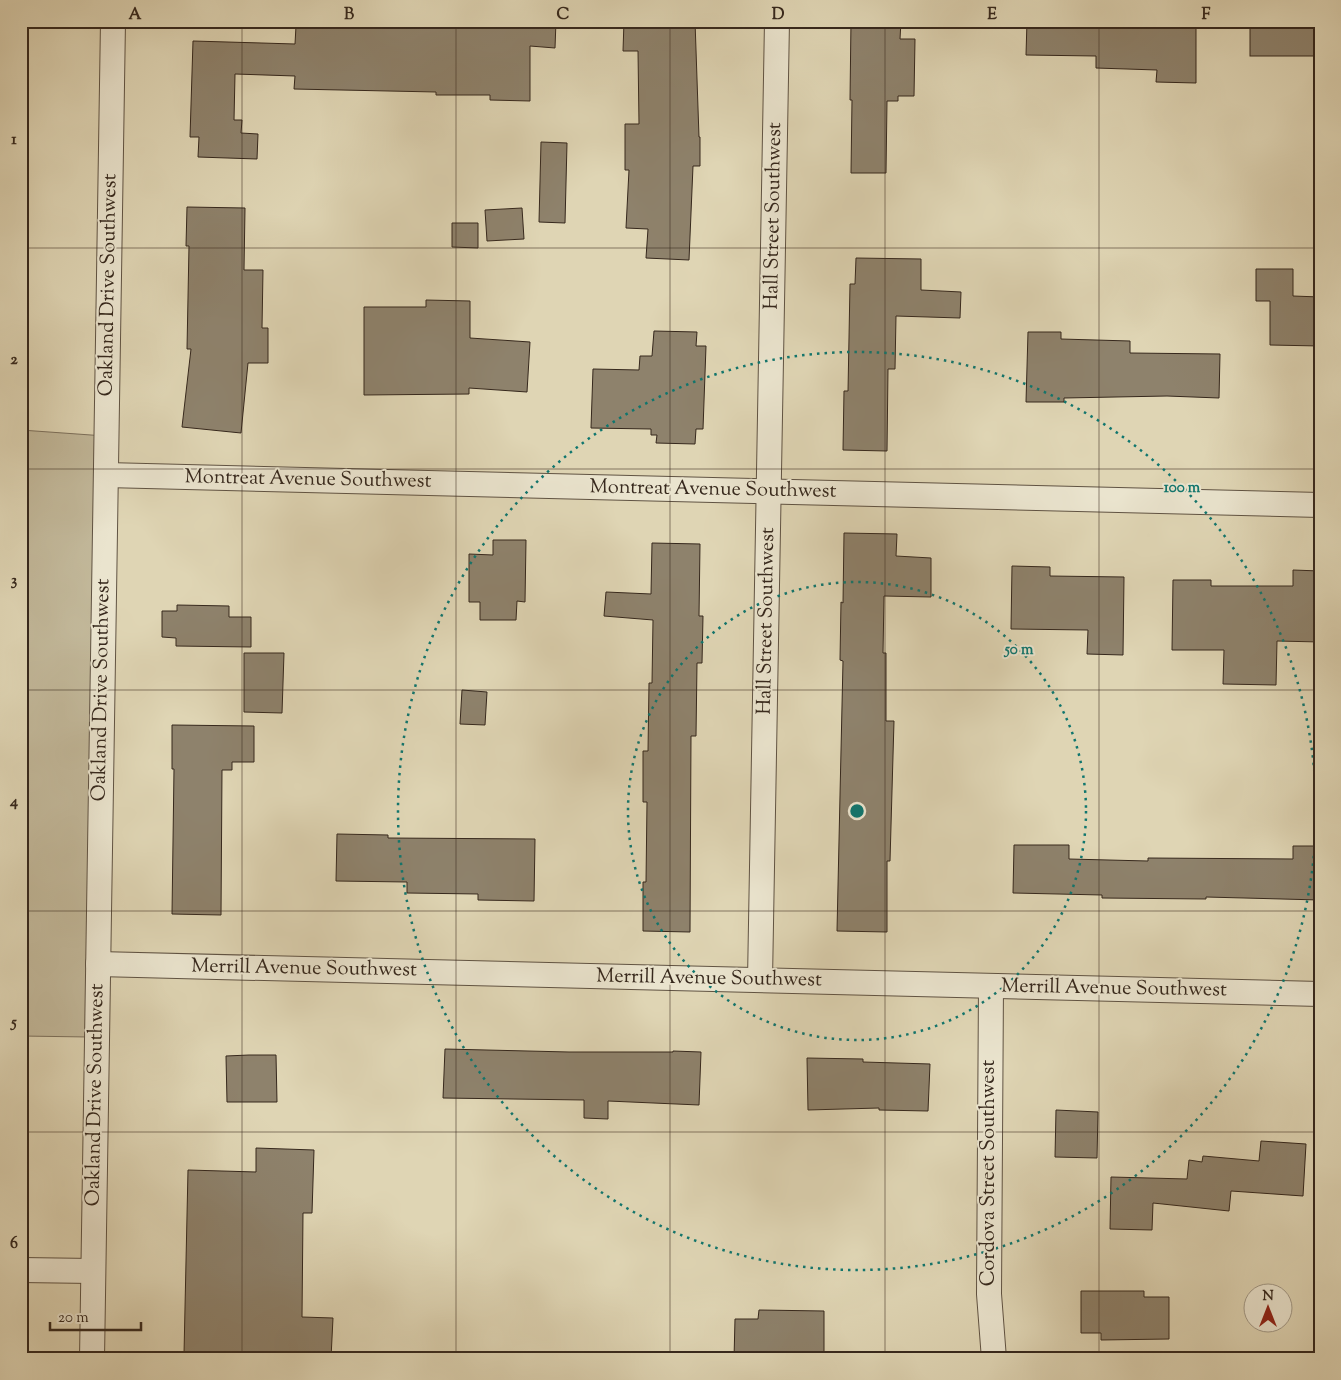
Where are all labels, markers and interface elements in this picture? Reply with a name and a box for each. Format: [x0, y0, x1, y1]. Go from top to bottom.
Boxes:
text: A [129, 4, 142, 27]
text: B [344, 4, 354, 27]
text: C [557, 4, 570, 27]
text: D [772, 4, 785, 27]
text: E [987, 4, 997, 27]
text: F [1202, 4, 1211, 27]
street label: Hall Street Southwest [758, 122, 790, 310]
text: 1 [11, 129, 17, 152]
street label: Oakland Drive Southwest [93, 173, 125, 397]
text: 2 [10, 349, 18, 372]
street label: Montreat Avenue Southwest [184, 463, 432, 497]
street label: Montreat Avenue Southwest [589, 473, 837, 507]
text: 100 m [1164, 478, 1201, 499]
street label: Hall Street Southwest [751, 527, 783, 715]
text: 3 [11, 570, 18, 593]
street label: Oakland Drive Southwest [86, 578, 118, 802]
text: 50 m [1004, 640, 1034, 661]
text: 4 [9, 791, 18, 814]
centre of rings [848, 802, 866, 820]
street label: Merrill Avenue Southwest [191, 953, 417, 985]
street label: Merrill Avenue Southwest [596, 963, 822, 995]
street label: Merrill Avenue Southwest [1001, 973, 1227, 1005]
street label: Oakland Drive Southwest [80, 983, 112, 1207]
text: 5 [9, 1012, 17, 1035]
street label: Cordova Street Southwest [975, 1060, 1004, 1286]
text: 6 [10, 1233, 18, 1256]
north arrow [1244, 1282, 1294, 1332]
text: N [1262, 1287, 1274, 1307]
scale bar [50, 1300, 141, 1332]
text: 20 m [58, 1308, 89, 1329]

